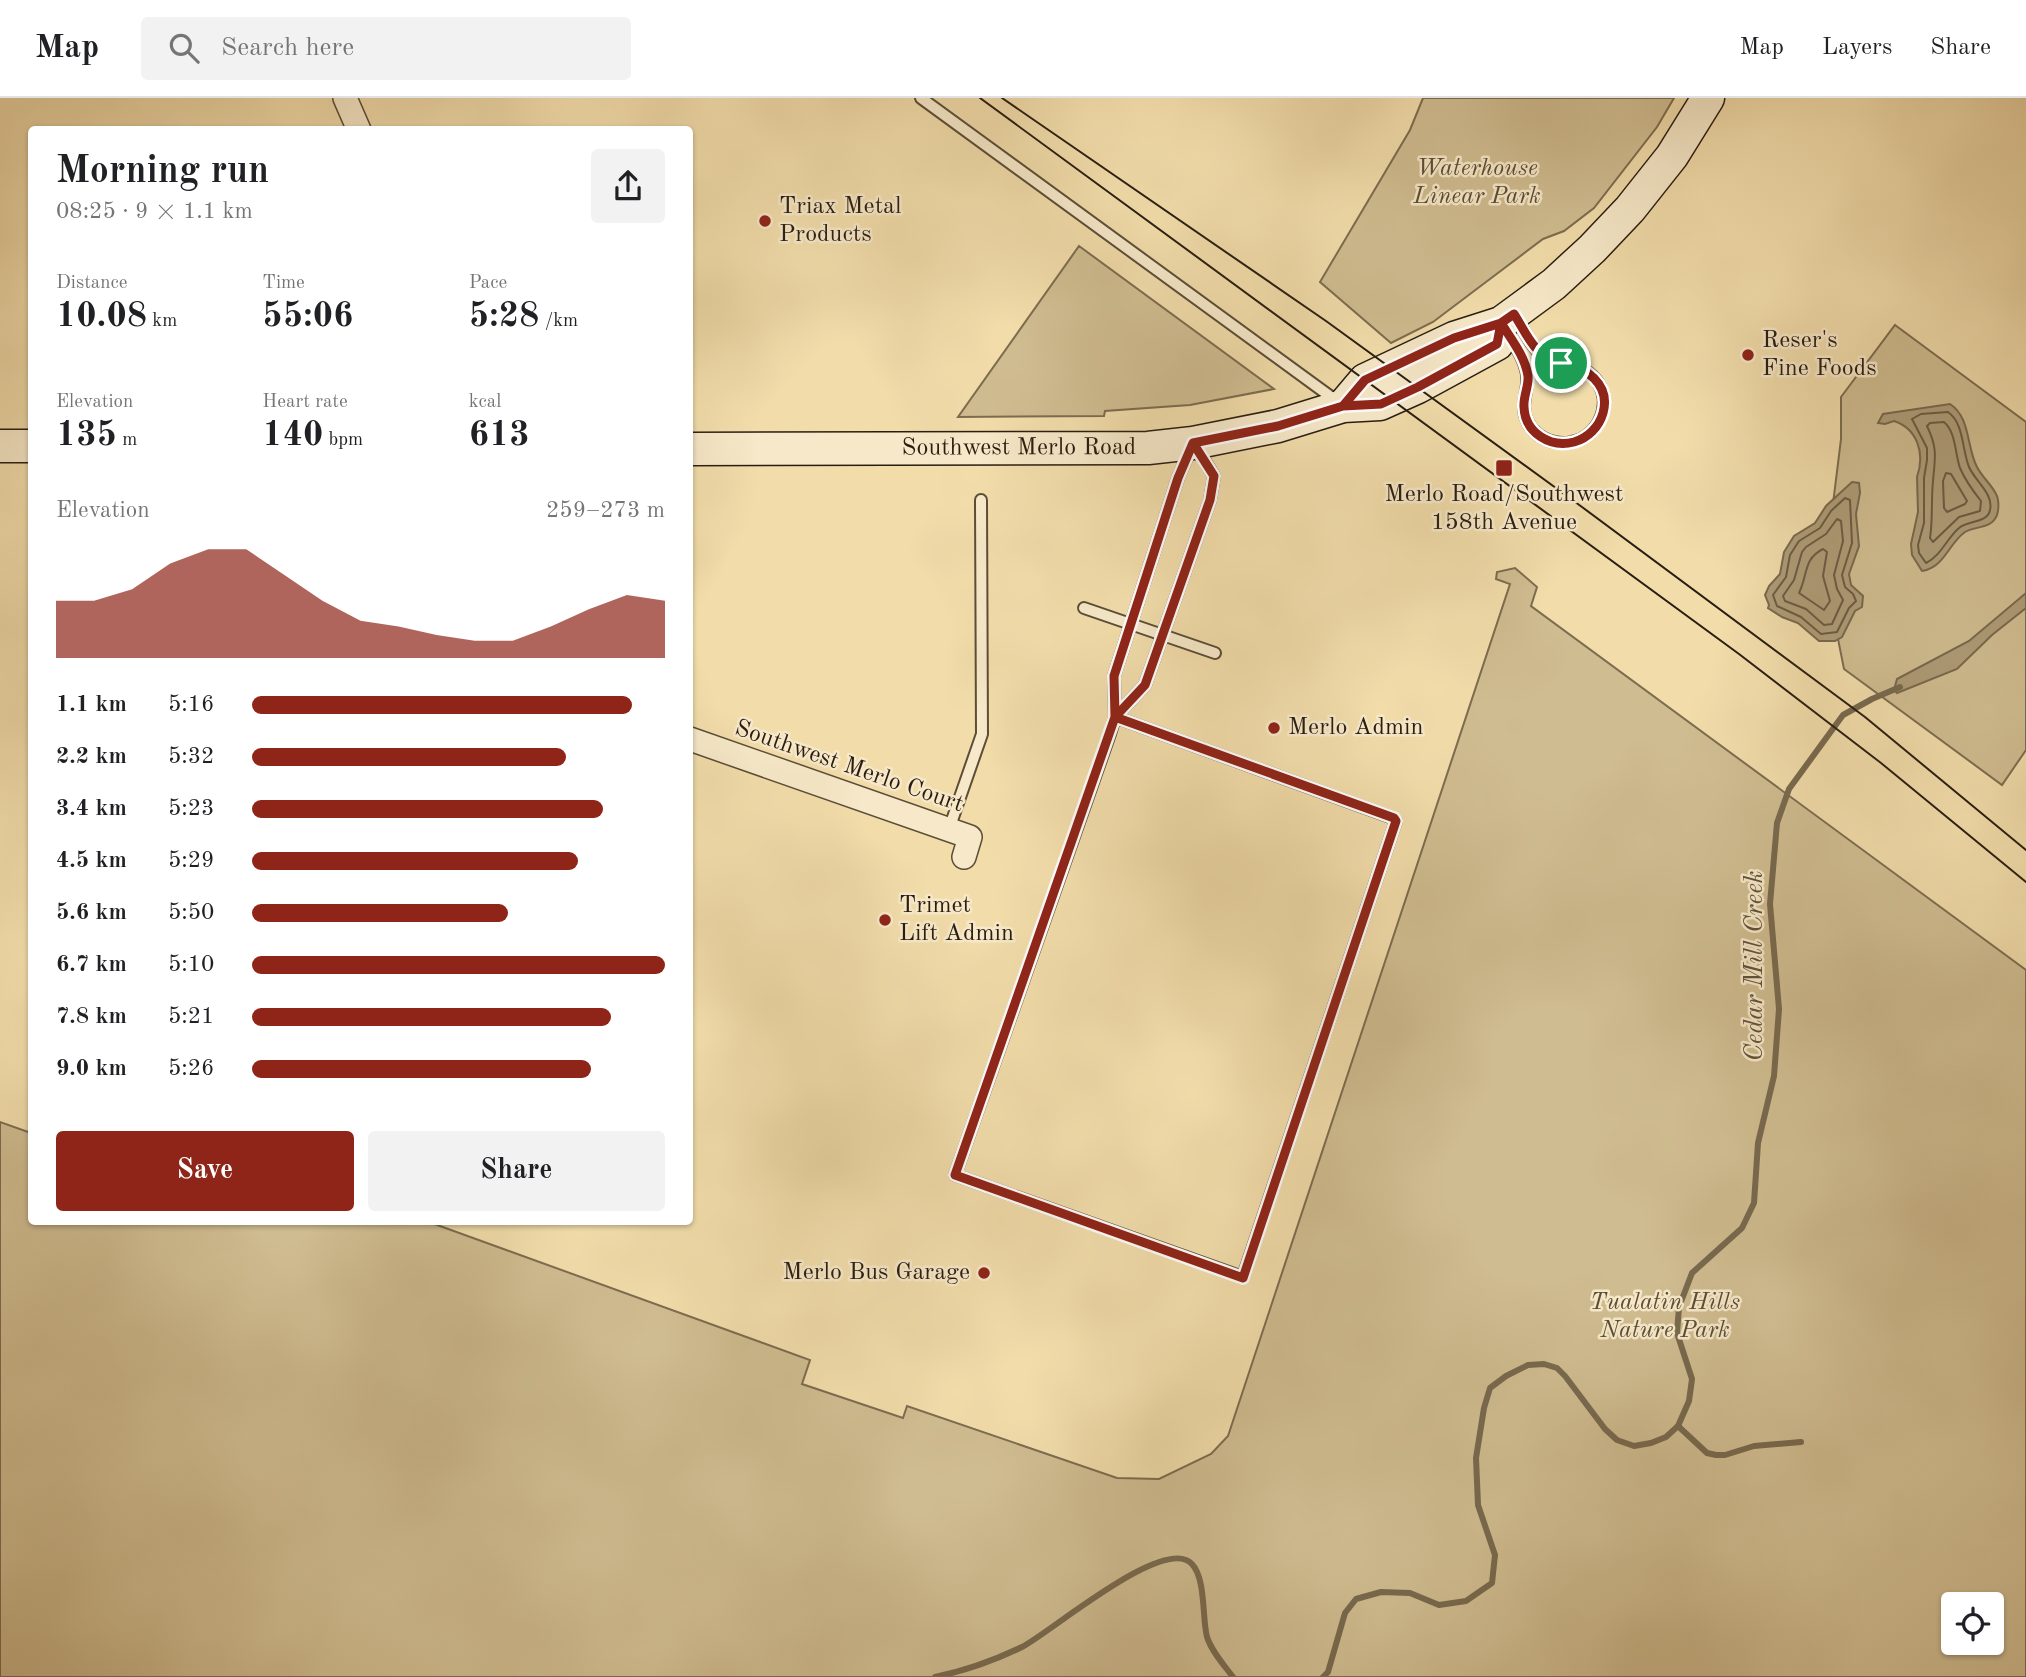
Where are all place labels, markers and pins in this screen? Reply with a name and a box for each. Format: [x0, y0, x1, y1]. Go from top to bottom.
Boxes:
place label: Triax Metal Products [779, 195, 901, 247]
marker: Triax Metal Products [757, 213, 773, 229]
place label: Reser's Fine Foods [1762, 329, 1877, 381]
pin [1531, 333, 1591, 393]
marker: Reser's Fine Foods [1740, 347, 1756, 363]
marker: Merlo Road/Southwest 158th Avenue [1494, 458, 1514, 478]
place label: Merlo Road/Southwest 158th Avenue [1385, 483, 1623, 535]
place label: Merlo Admin [1288, 716, 1423, 740]
marker: Merlo Admin [1266, 720, 1282, 736]
place label: Trimet Lift Admin [899, 894, 1014, 946]
marker: Trimet Lift Admin [877, 912, 893, 928]
place label: Merlo Bus Garage [783, 1261, 970, 1285]
marker: Merlo Bus Garage [976, 1265, 992, 1281]

